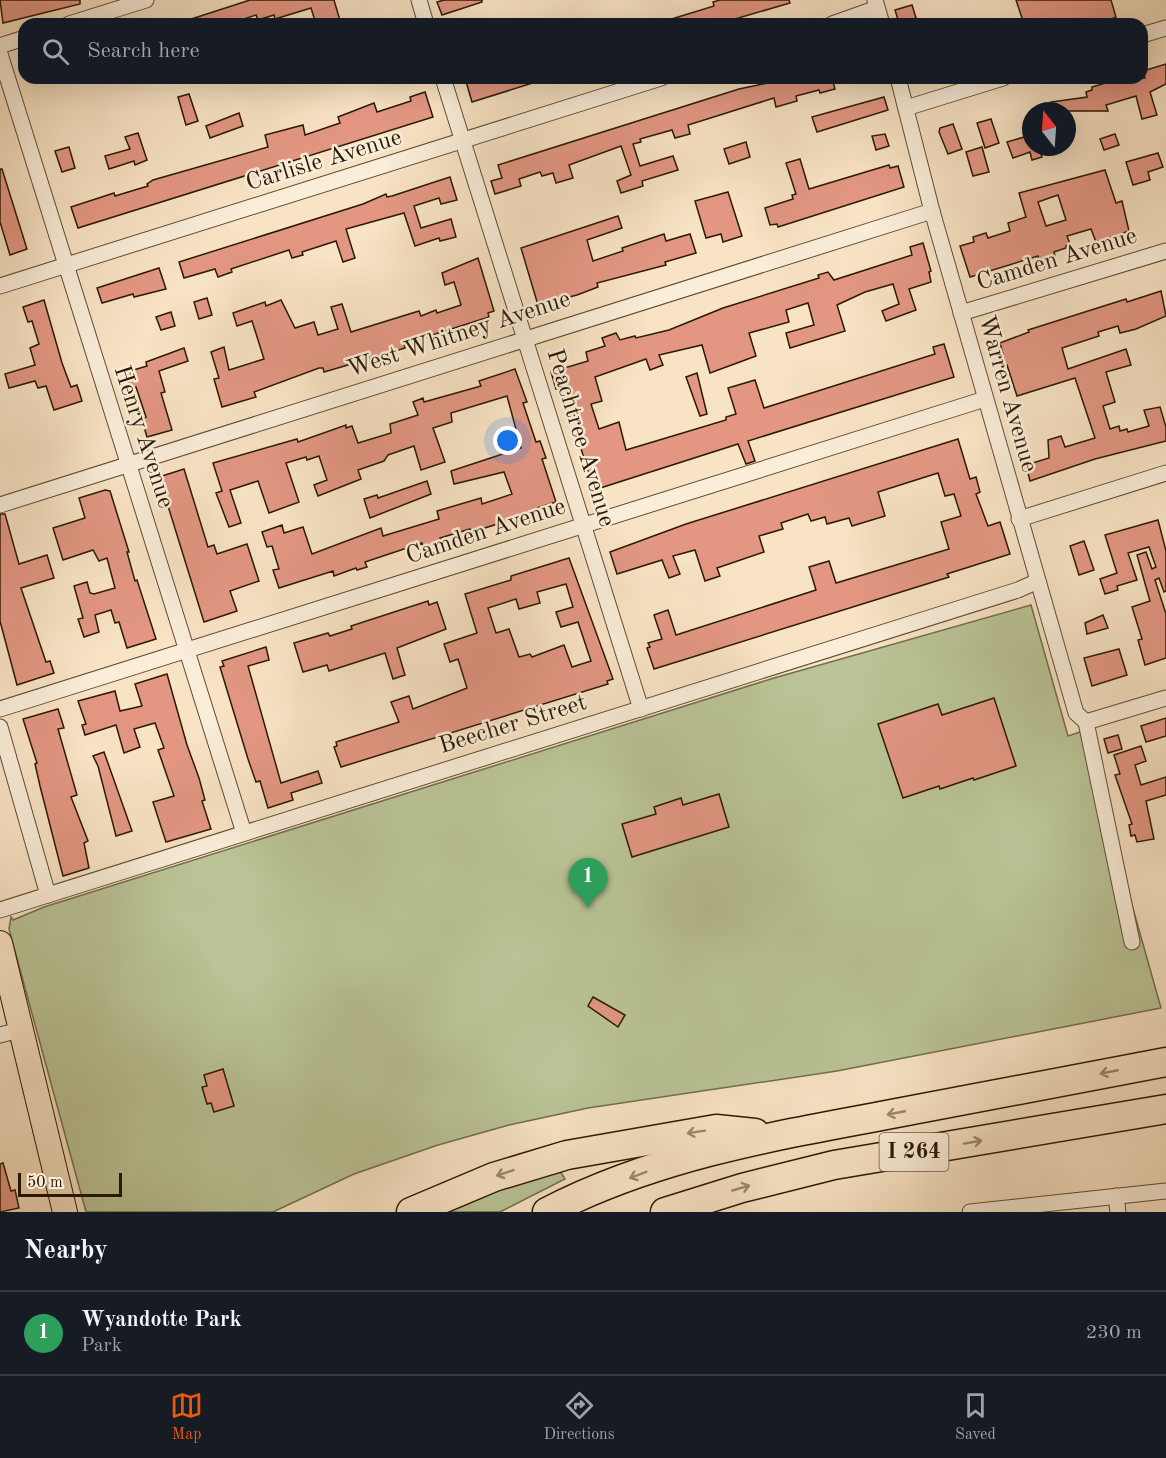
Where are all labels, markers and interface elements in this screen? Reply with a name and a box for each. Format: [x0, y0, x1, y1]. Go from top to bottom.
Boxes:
search box [18, 18, 1148, 84]
icon: search [39, 35, 72, 68]
text: Search here [87, 40, 200, 62]
north arrow [1022, 102, 1076, 156]
street label: Carlisle Avenue [243, 126, 405, 196]
street label: Camden Avenue [974, 224, 1140, 296]
street label: West Whitney Avenue [344, 288, 574, 382]
street label: Warren Avenue [973, 313, 1041, 475]
street label: Peachtree Avenue [542, 346, 618, 530]
street label: Henry Avenue [109, 363, 177, 511]
your location [493, 426, 522, 455]
street label: Camden Avenue [403, 495, 569, 569]
street label: Beecher Street [436, 691, 590, 759]
pin: 1 [568, 858, 608, 908]
one-way arrow [1099, 1067, 1119, 1078]
one-way arrow [887, 1108, 907, 1119]
one-way arrow [686, 1127, 706, 1138]
road number: I 264 [880, 1133, 948, 1171]
one-way arrow [963, 1136, 983, 1147]
one-way arrow [496, 1168, 515, 1179]
scale bar [18, 1170, 122, 1198]
one-way arrow [629, 1170, 647, 1181]
text: 50 m [27, 1175, 63, 1191]
one-way arrow [731, 1182, 750, 1193]
text: Nearby [24, 1238, 108, 1264]
text: Wyandotte Park [81, 1309, 242, 1331]
text: 1 [38, 1323, 49, 1343]
text: 230 m [1086, 1323, 1142, 1343]
text: Park [81, 1336, 122, 1356]
tab: Map [170, 1389, 203, 1445]
tab: Directions [544, 1389, 615, 1445]
tab: Saved [955, 1389, 996, 1445]

